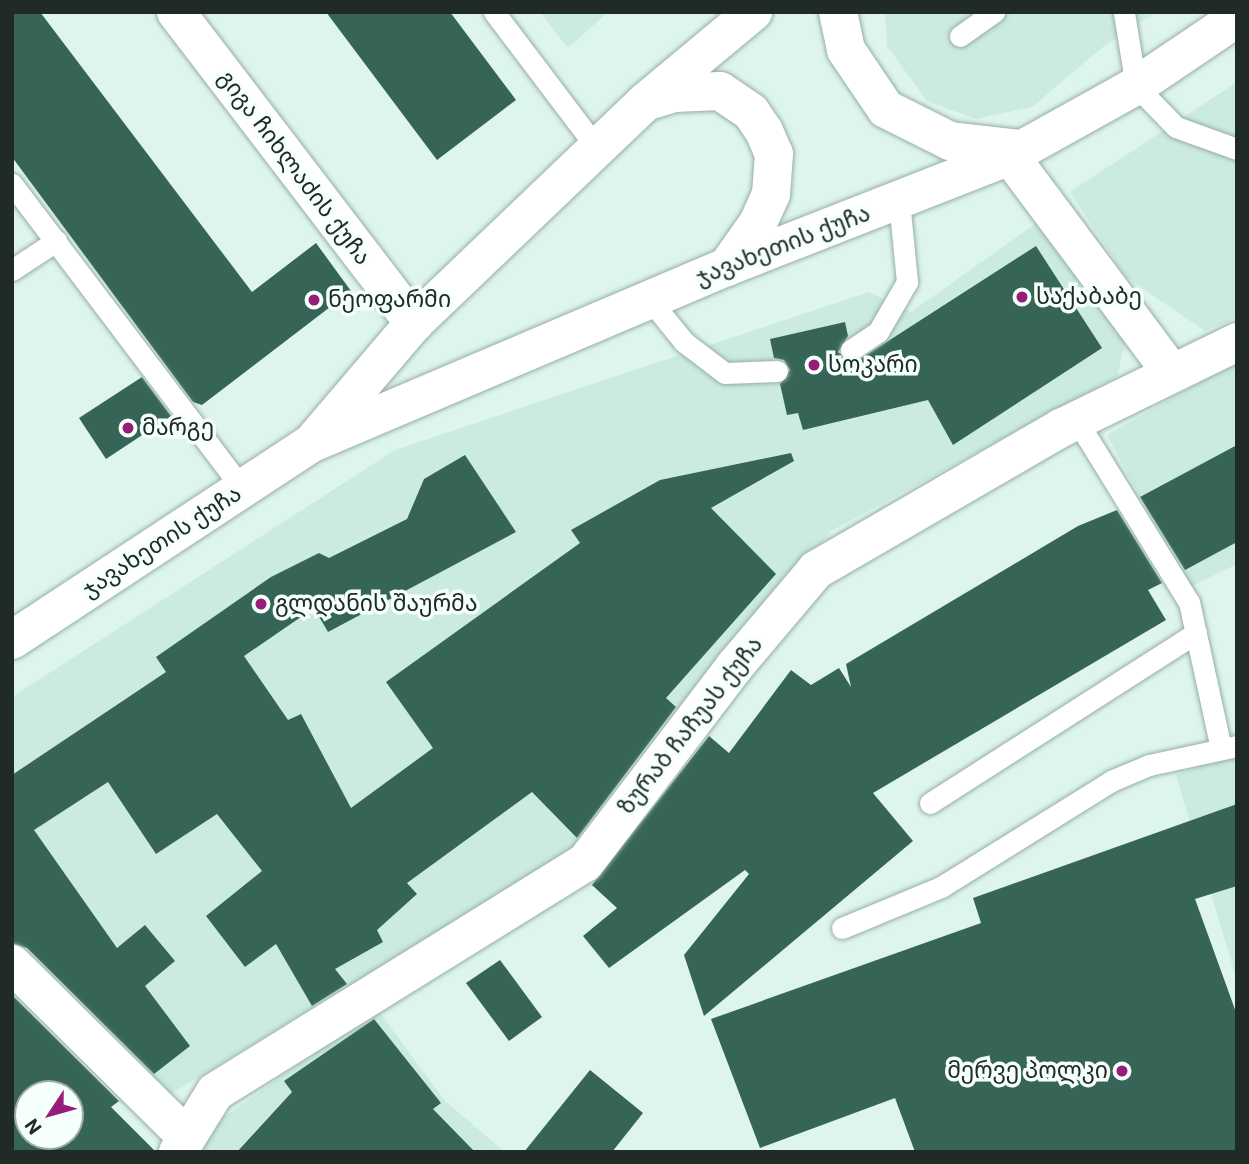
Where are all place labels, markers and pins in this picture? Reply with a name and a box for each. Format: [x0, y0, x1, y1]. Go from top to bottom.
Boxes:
place label: საქაბაბე [1036, 283, 1142, 311]
place label: ნეოფარმი [328, 286, 451, 314]
marker: საქაბაბე [1014, 289, 1030, 305]
marker: ნეოფარმი [306, 292, 322, 308]
place label: სოკარი [828, 351, 918, 379]
marker: სოკარი [806, 357, 822, 373]
place label: მარგე [142, 414, 214, 442]
marker: მარგე [120, 420, 136, 436]
place label: გლდანის შაურმა [275, 590, 478, 618]
marker: გლდანის შაურმა [253, 596, 269, 612]
place label: მერვე პოლკი [947, 1057, 1108, 1085]
marker: მერვე პოლკი [1114, 1063, 1130, 1079]

